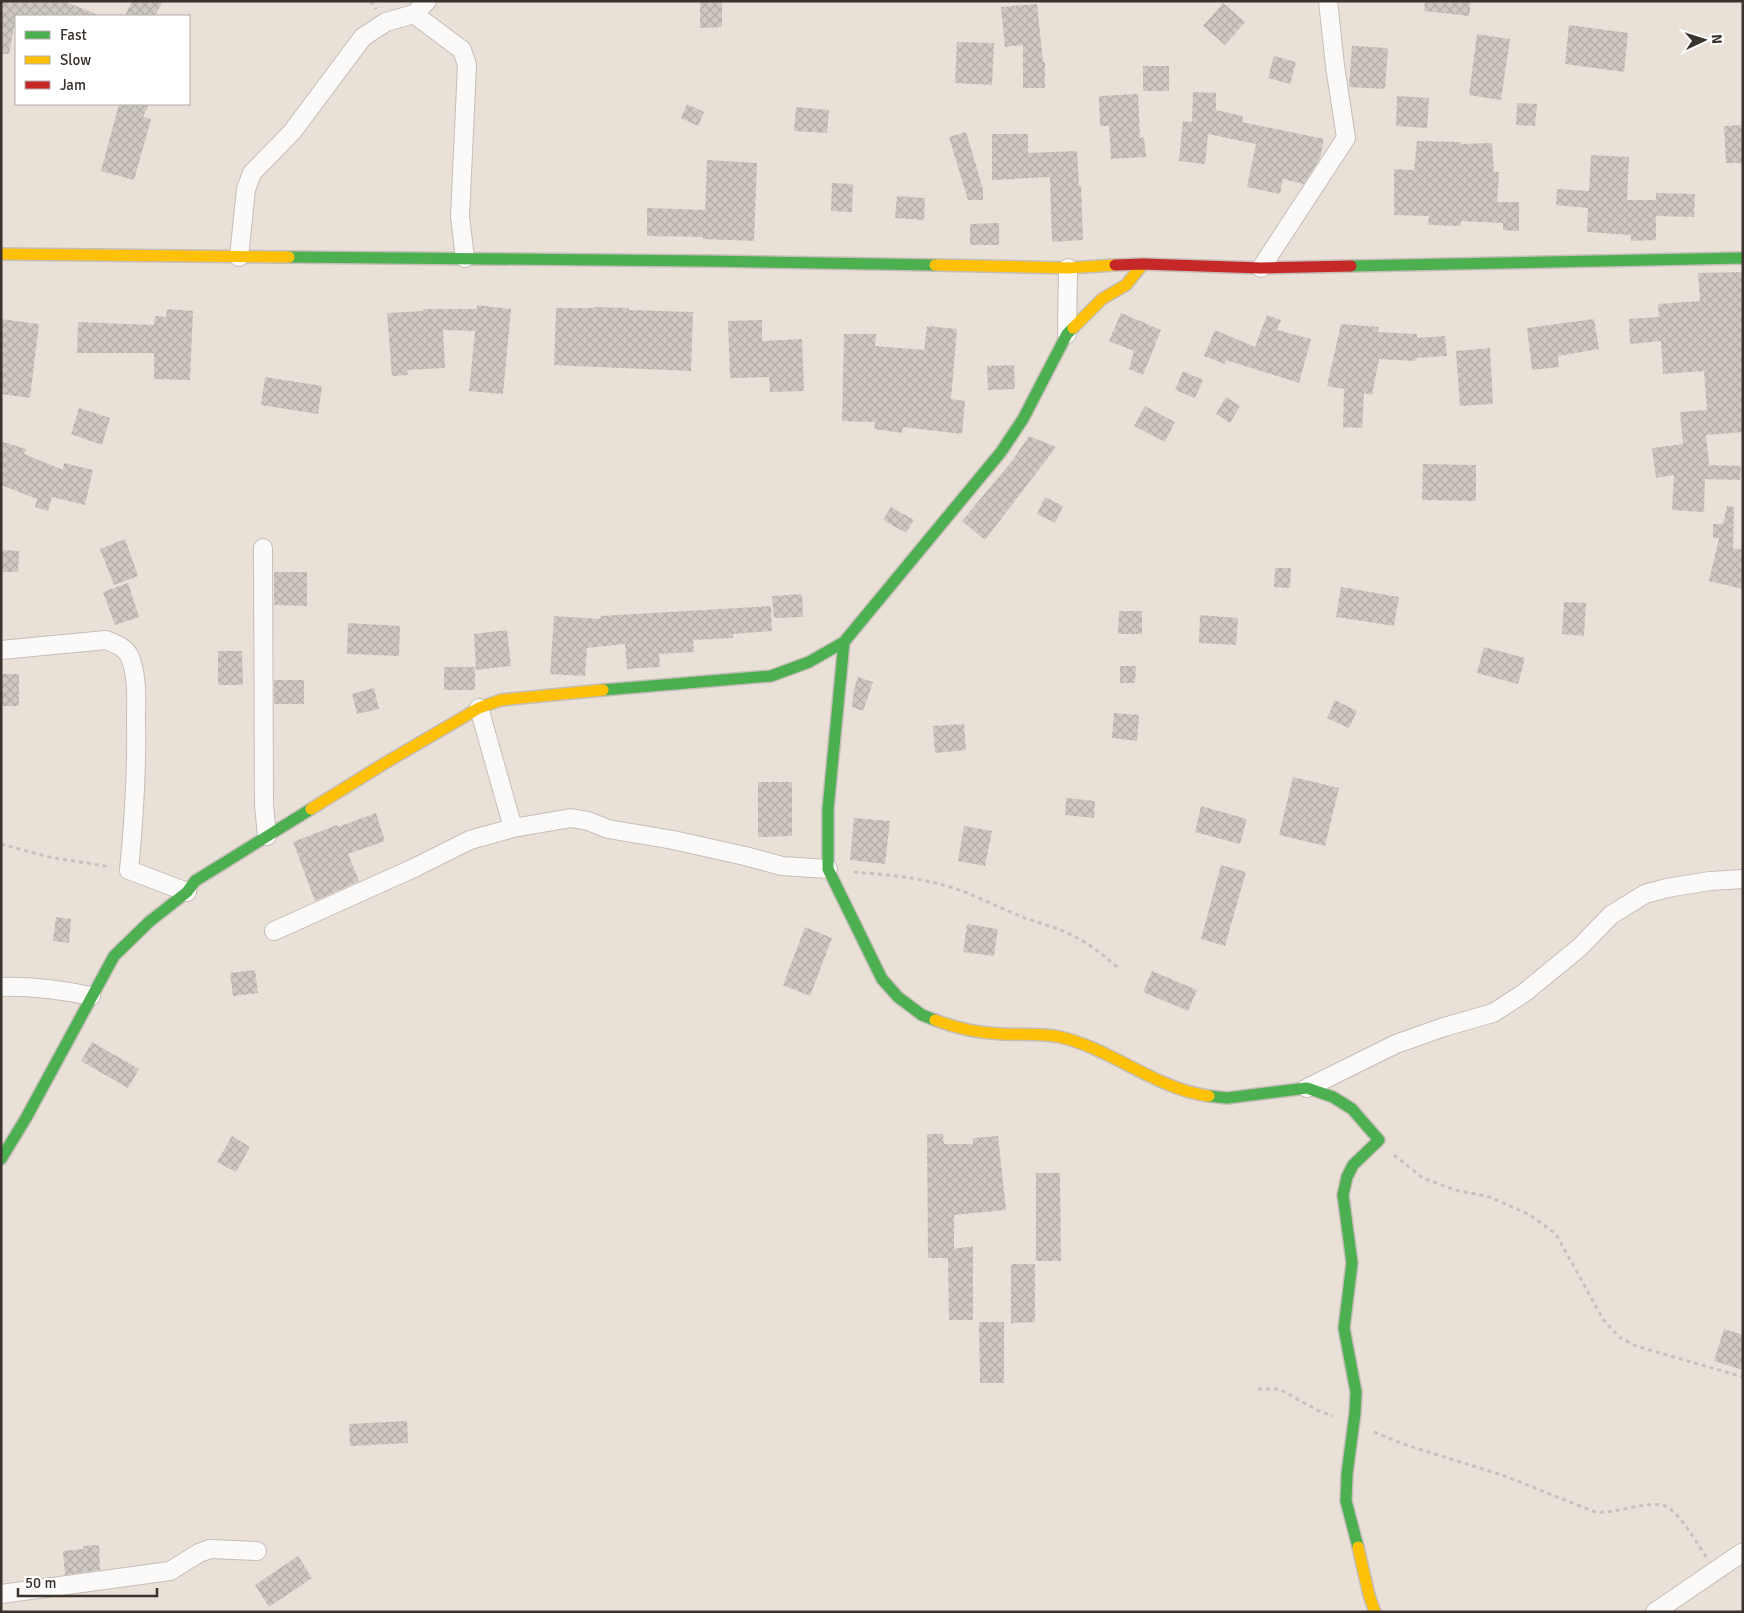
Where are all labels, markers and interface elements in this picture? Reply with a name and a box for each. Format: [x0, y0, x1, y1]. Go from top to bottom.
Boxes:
legend [15, 15, 190, 105]
north arrow [1679, 15, 1729, 65]
text: Fast [60, 26, 87, 44]
text: N [1708, 34, 1725, 45]
text: Slow [60, 51, 91, 69]
text: Jam [60, 76, 86, 94]
scale bar [18, 1566, 156, 1598]
text: 50 m [25, 1574, 56, 1592]

